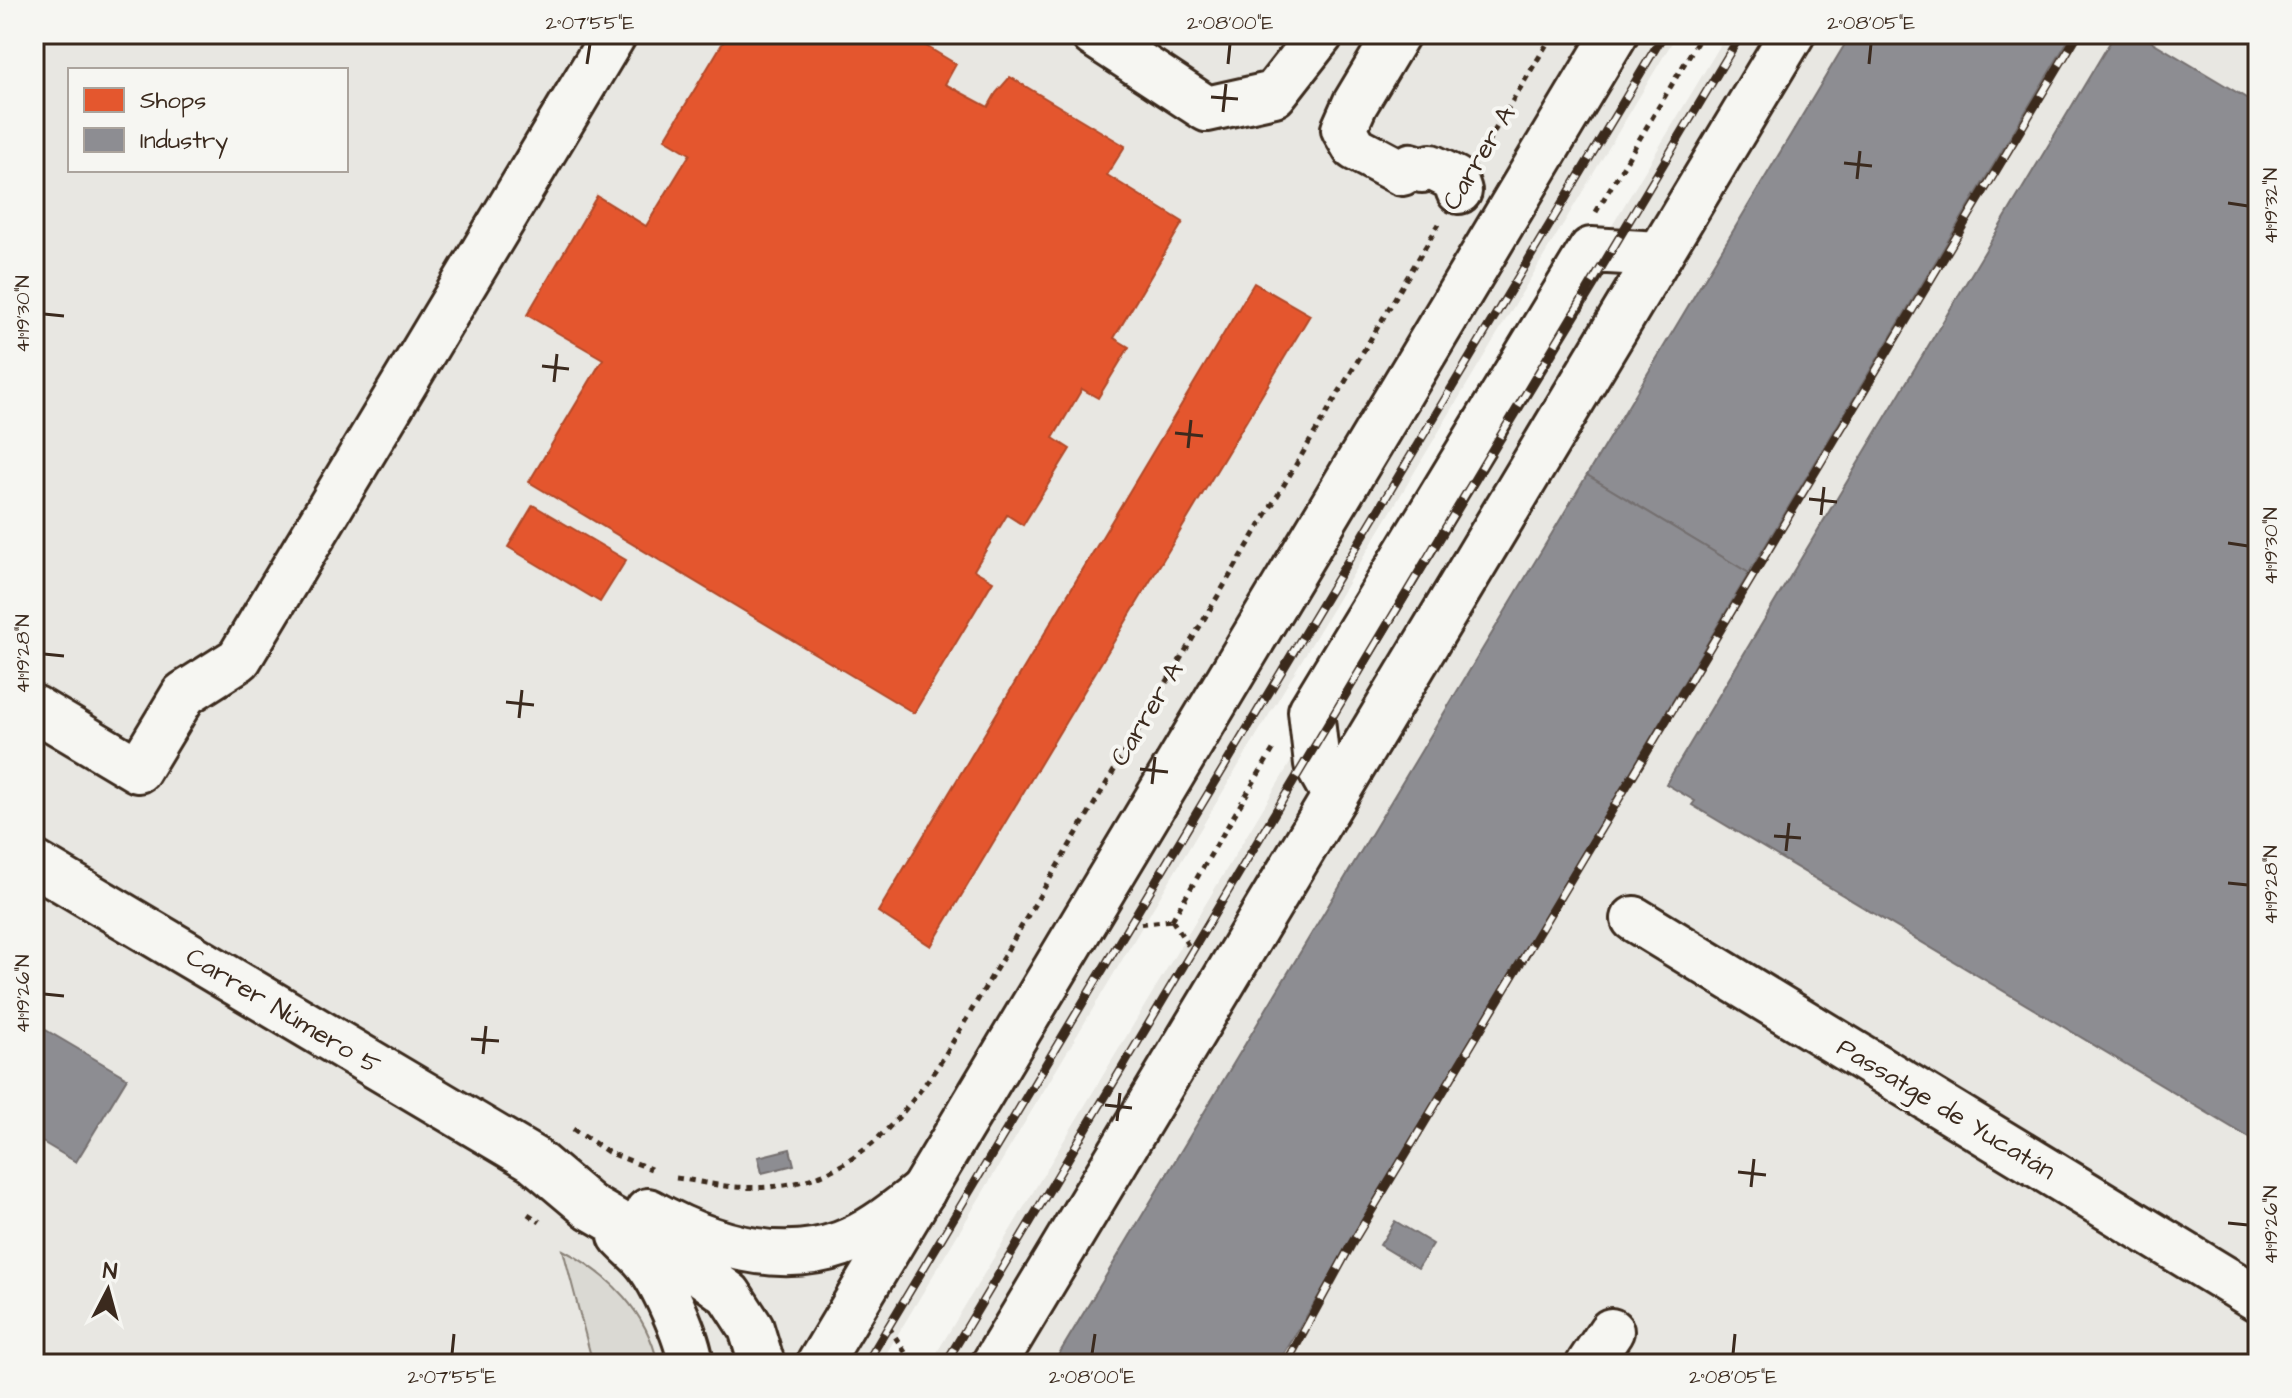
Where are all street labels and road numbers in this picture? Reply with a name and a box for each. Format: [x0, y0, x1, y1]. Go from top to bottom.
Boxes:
street label: Carrer A [1434, 99, 1524, 217]
street label: Carrer A [1102, 655, 1192, 773]
street label: Carrer Número 5 [179, 939, 387, 1083]
street label: Passatge de Yucatán [1829, 1029, 2062, 1190]

